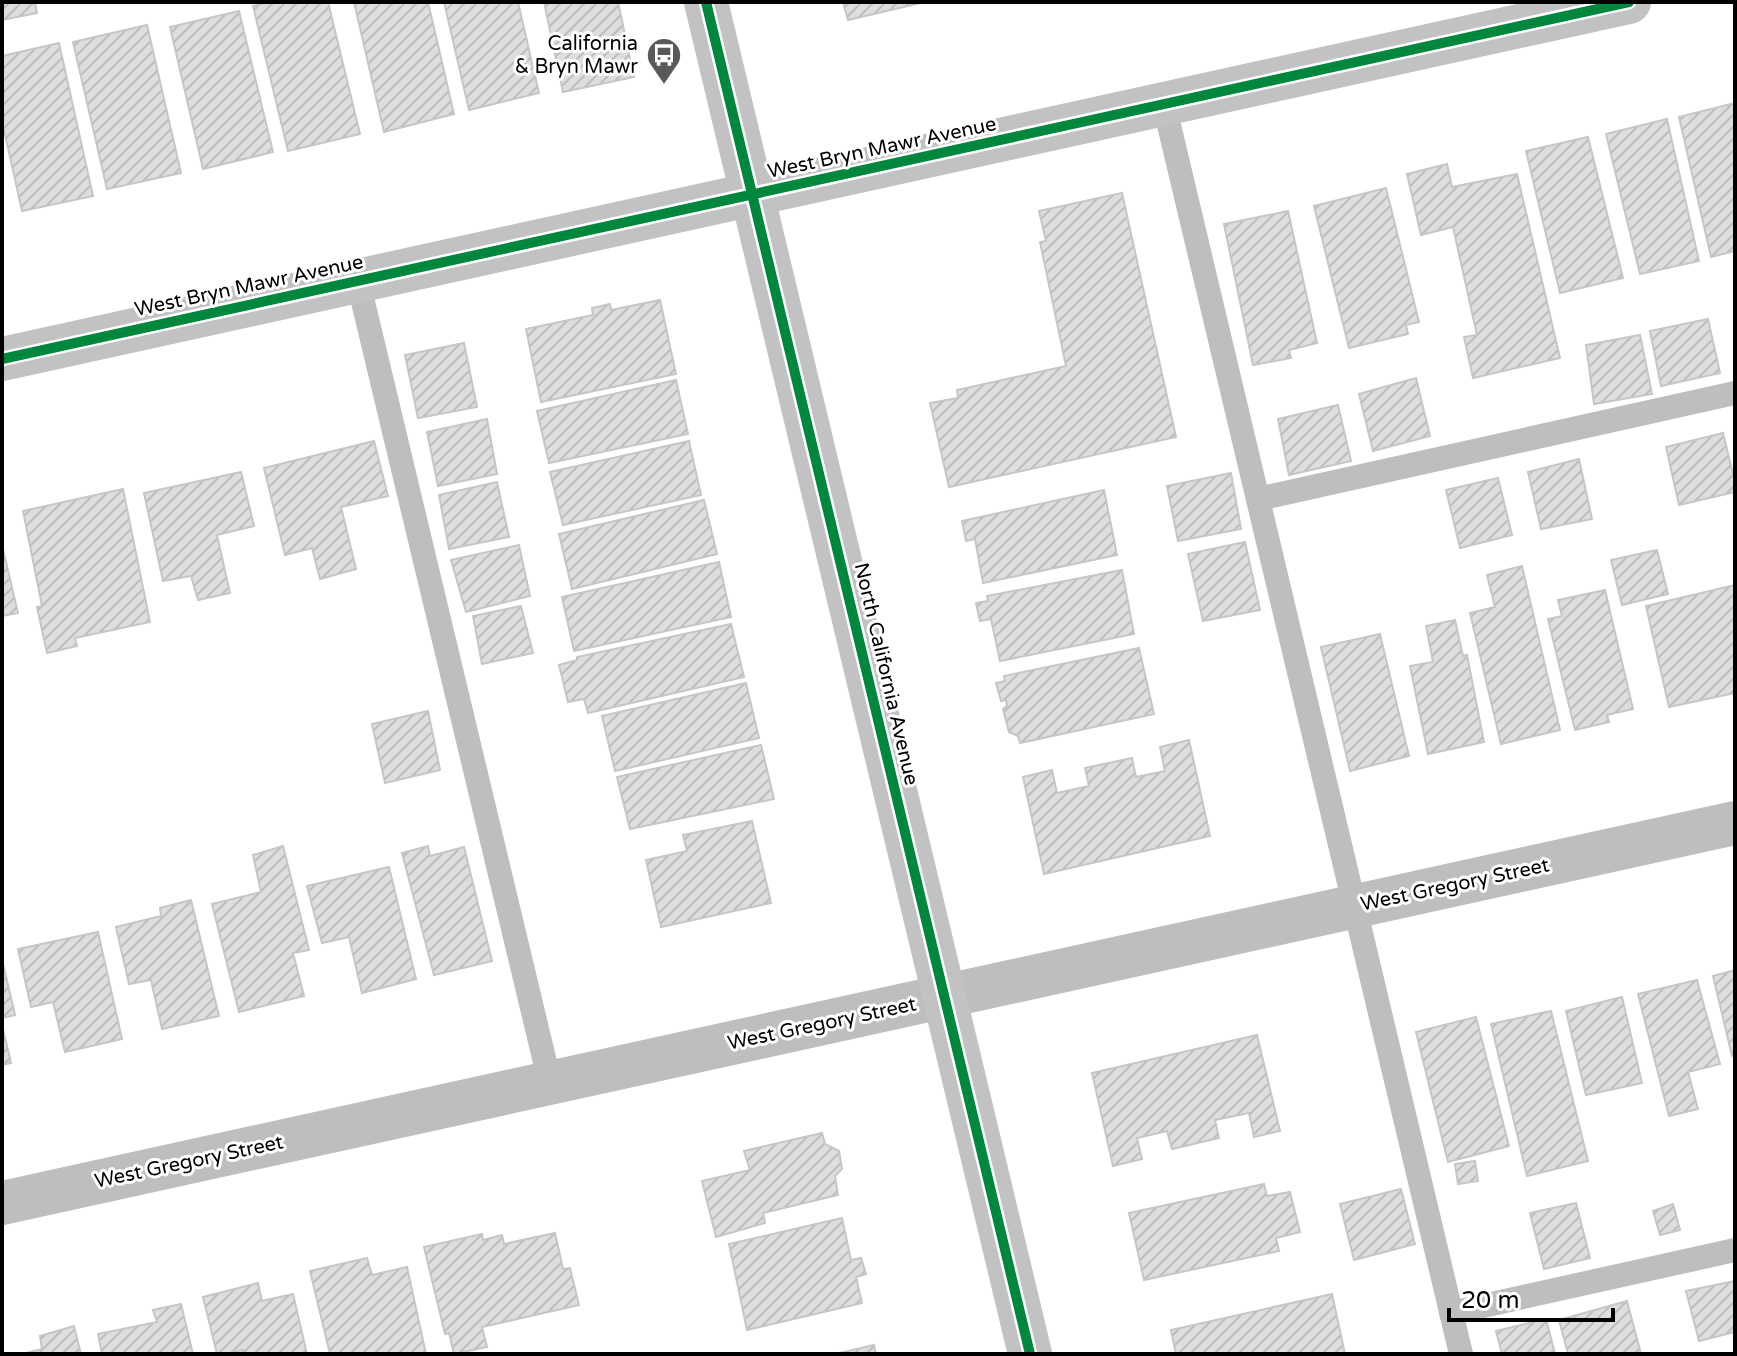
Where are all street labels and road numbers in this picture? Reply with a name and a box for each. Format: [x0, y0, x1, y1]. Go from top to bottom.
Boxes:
street label: West Bryn Mawr Avenue [765, 112, 999, 184]
street label: West Bryn Mawr Avenue [132, 250, 366, 322]
street label: North California Avenue [849, 560, 923, 788]
street label: West Gregory Street [1358, 853, 1552, 917]
street label: West Gregory Street [725, 992, 919, 1056]
street label: West Gregory Street [92, 1130, 286, 1194]

